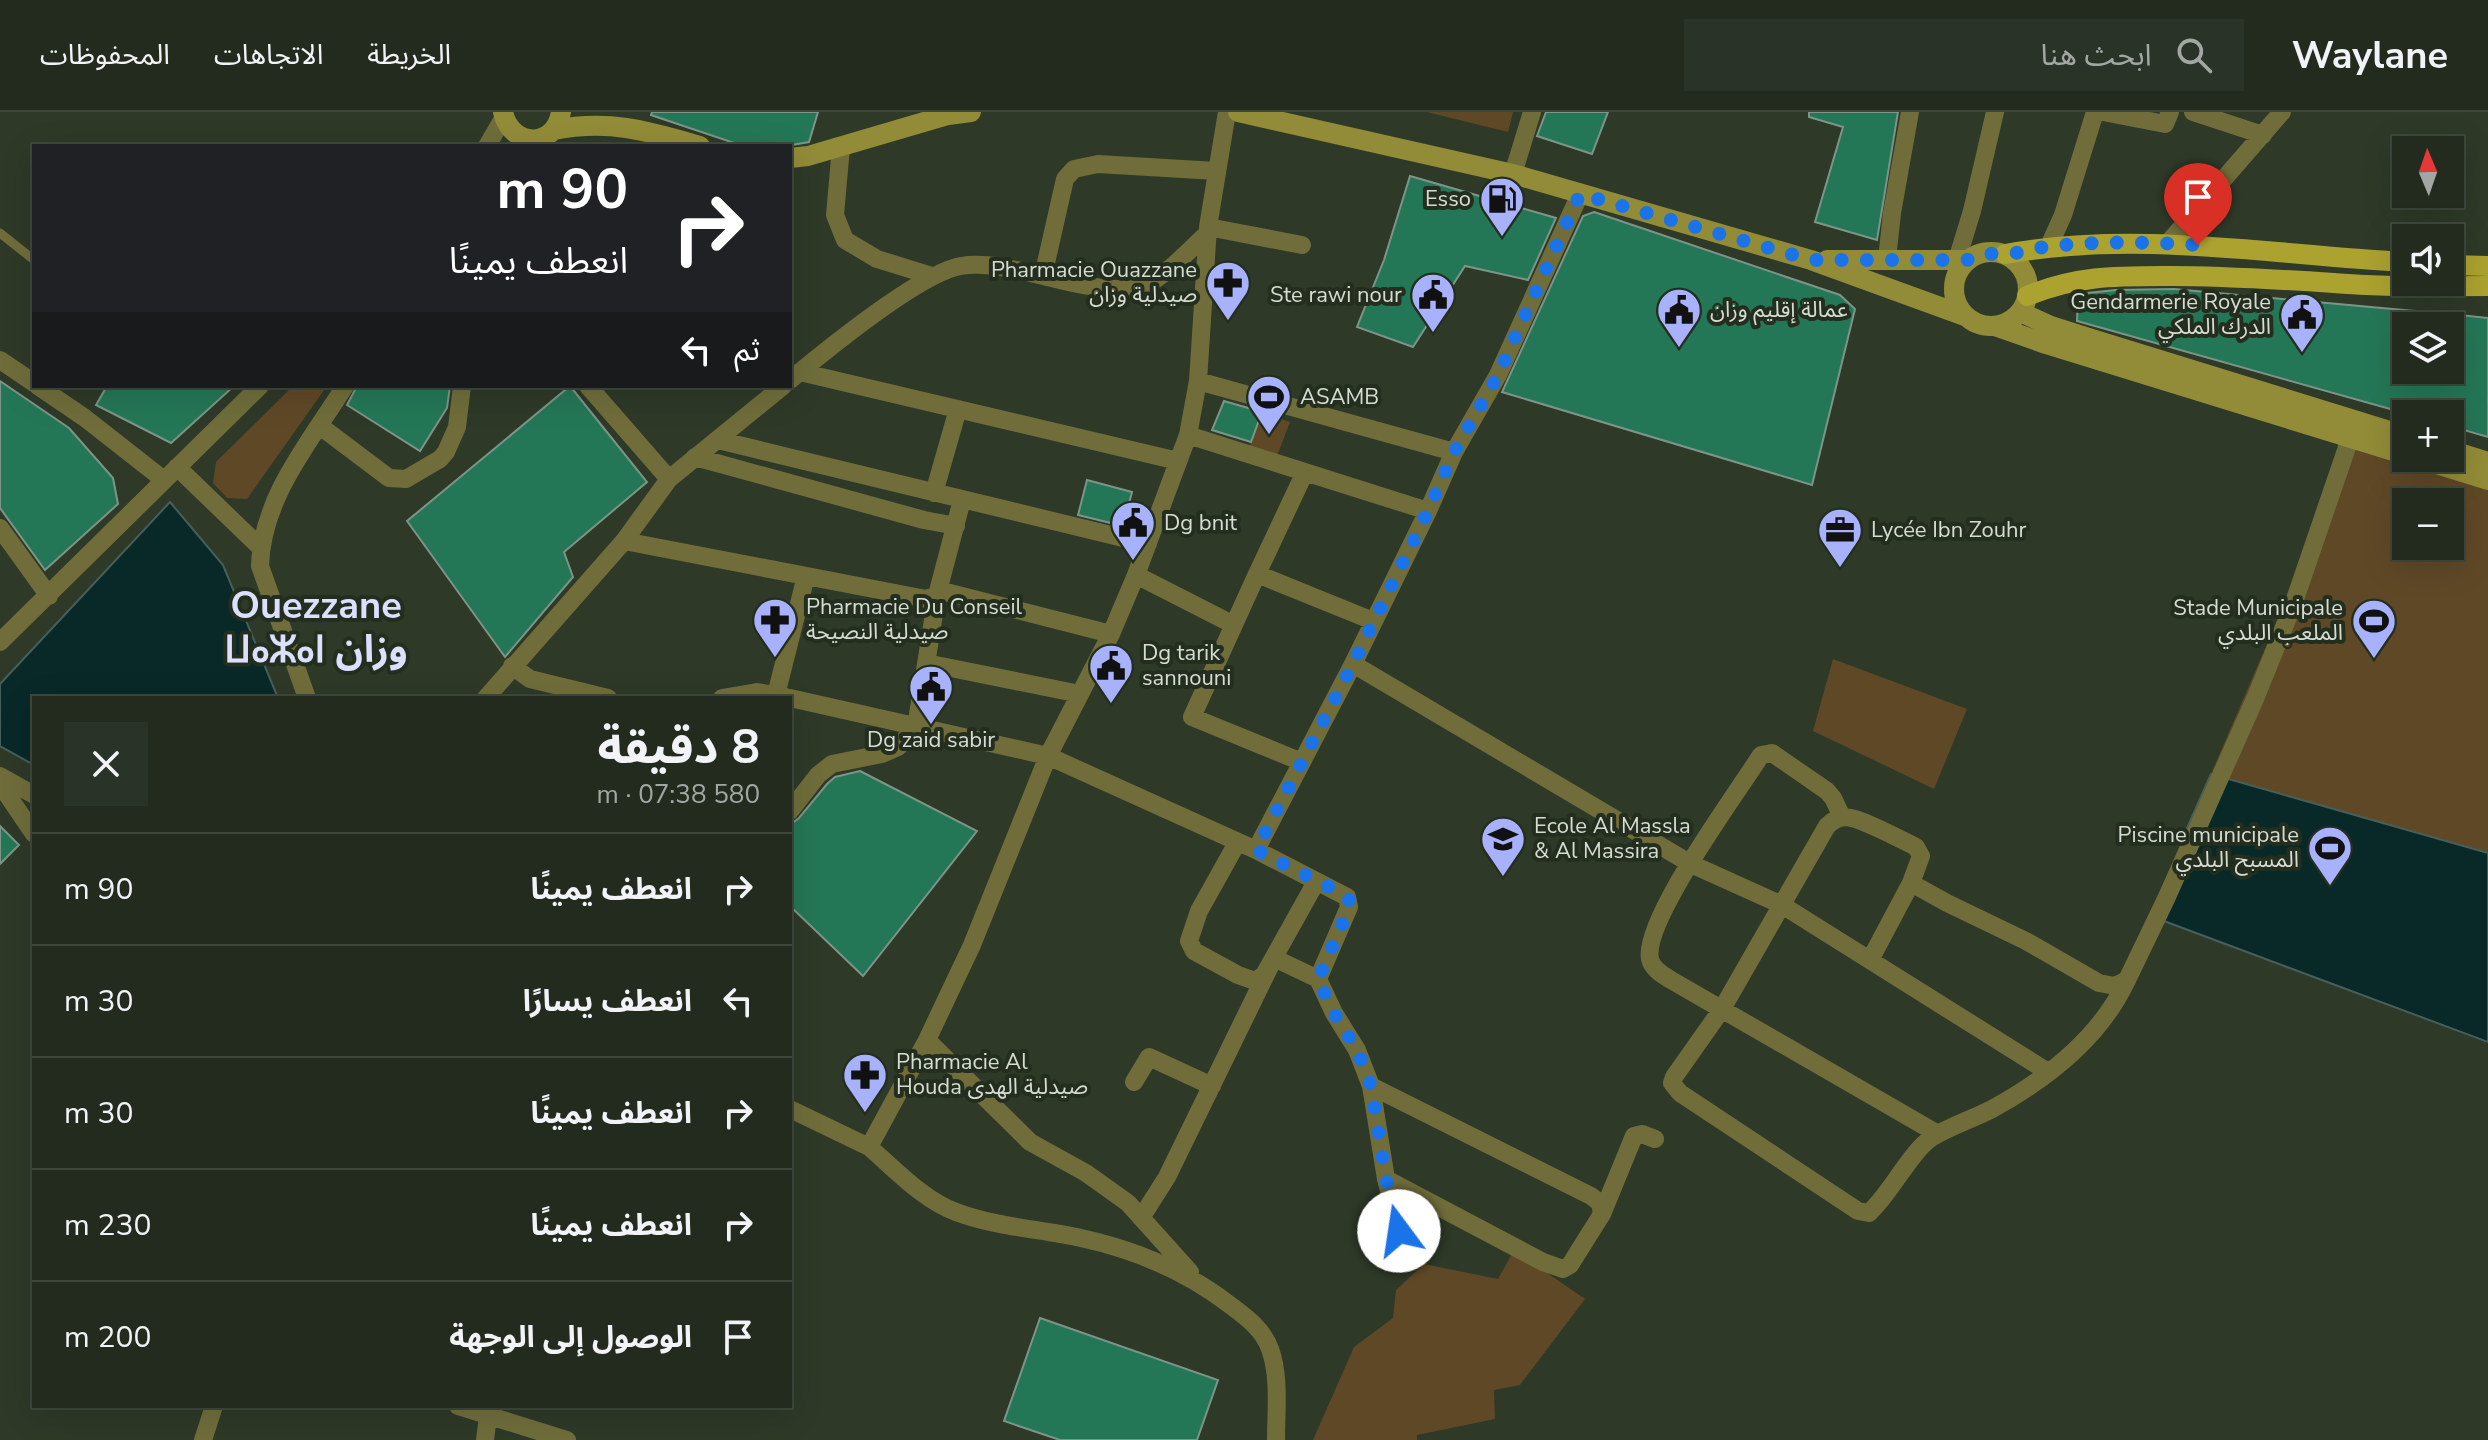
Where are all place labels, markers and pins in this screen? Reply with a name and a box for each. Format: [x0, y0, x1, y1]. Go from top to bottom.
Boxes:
pin [2164, 163, 2232, 245]
fuel station icon: Esso [1478, 175, 1526, 238]
place label: Esso [1425, 184, 1471, 214]
place label: Pharmacie Ouazzane صيدلية وزان [991, 255, 1197, 310]
pharmacy icon: Pharmacie Ouazzane صيدلية وزان [1204, 259, 1252, 322]
public building icon: Ste rawi nour [1409, 271, 1457, 334]
place label: Ste rawi nour [1270, 280, 1402, 310]
public building icon: عمالة إقليم وزان [1655, 286, 1703, 349]
place label: Gendarmerie Royale الدرك الملكي [2070, 287, 2271, 343]
public building icon: Gendarmerie Royale الدرك الملكي [2278, 291, 2326, 354]
place label: عمالة إقليم وزان [1710, 295, 1848, 326]
sports icon: ASAMB [1245, 373, 1293, 436]
place label: ASAMB [1300, 382, 1379, 412]
public building icon: Dg bnit [1109, 499, 1157, 562]
office icon: Lycée Ibn Zouhr [1816, 506, 1864, 569]
place label: Dg bnit [1164, 508, 1237, 538]
place label: Lycée Ibn Zouhr [1871, 515, 2026, 545]
place label: Pharmacie Du Conseil صيدلية النصيحة [806, 592, 1023, 647]
place label: Stade Municipale الملعب البلدي [2173, 593, 2343, 649]
pharmacy icon: Pharmacie Du Conseil صيدلية النصيحة [751, 596, 799, 659]
sports icon: Stade Municipale الملعب البلدي [2350, 597, 2398, 660]
place label: Dg tarik sannouni [1142, 638, 1231, 693]
public building icon: Dg tarik sannouni [1087, 642, 1135, 705]
public building icon: Dg zaid sabir [907, 663, 955, 726]
place label: Dg zaid sabir [867, 725, 995, 755]
place label: Ecole Al Massla & Al Massira [1534, 811, 1691, 866]
school or university icon: Ecole Al Massla & Al Massira [1479, 815, 1527, 878]
place label: Piscine municipale المسبح البلدي [2118, 820, 2299, 876]
sports icon: Piscine municipale المسبح البلدي [2306, 824, 2354, 887]
place label: Pharmacie Al Houda صيدلية الهدى [896, 1047, 1088, 1102]
pharmacy icon: Pharmacie Al Houda صيدلية الهدى [841, 1051, 889, 1114]

